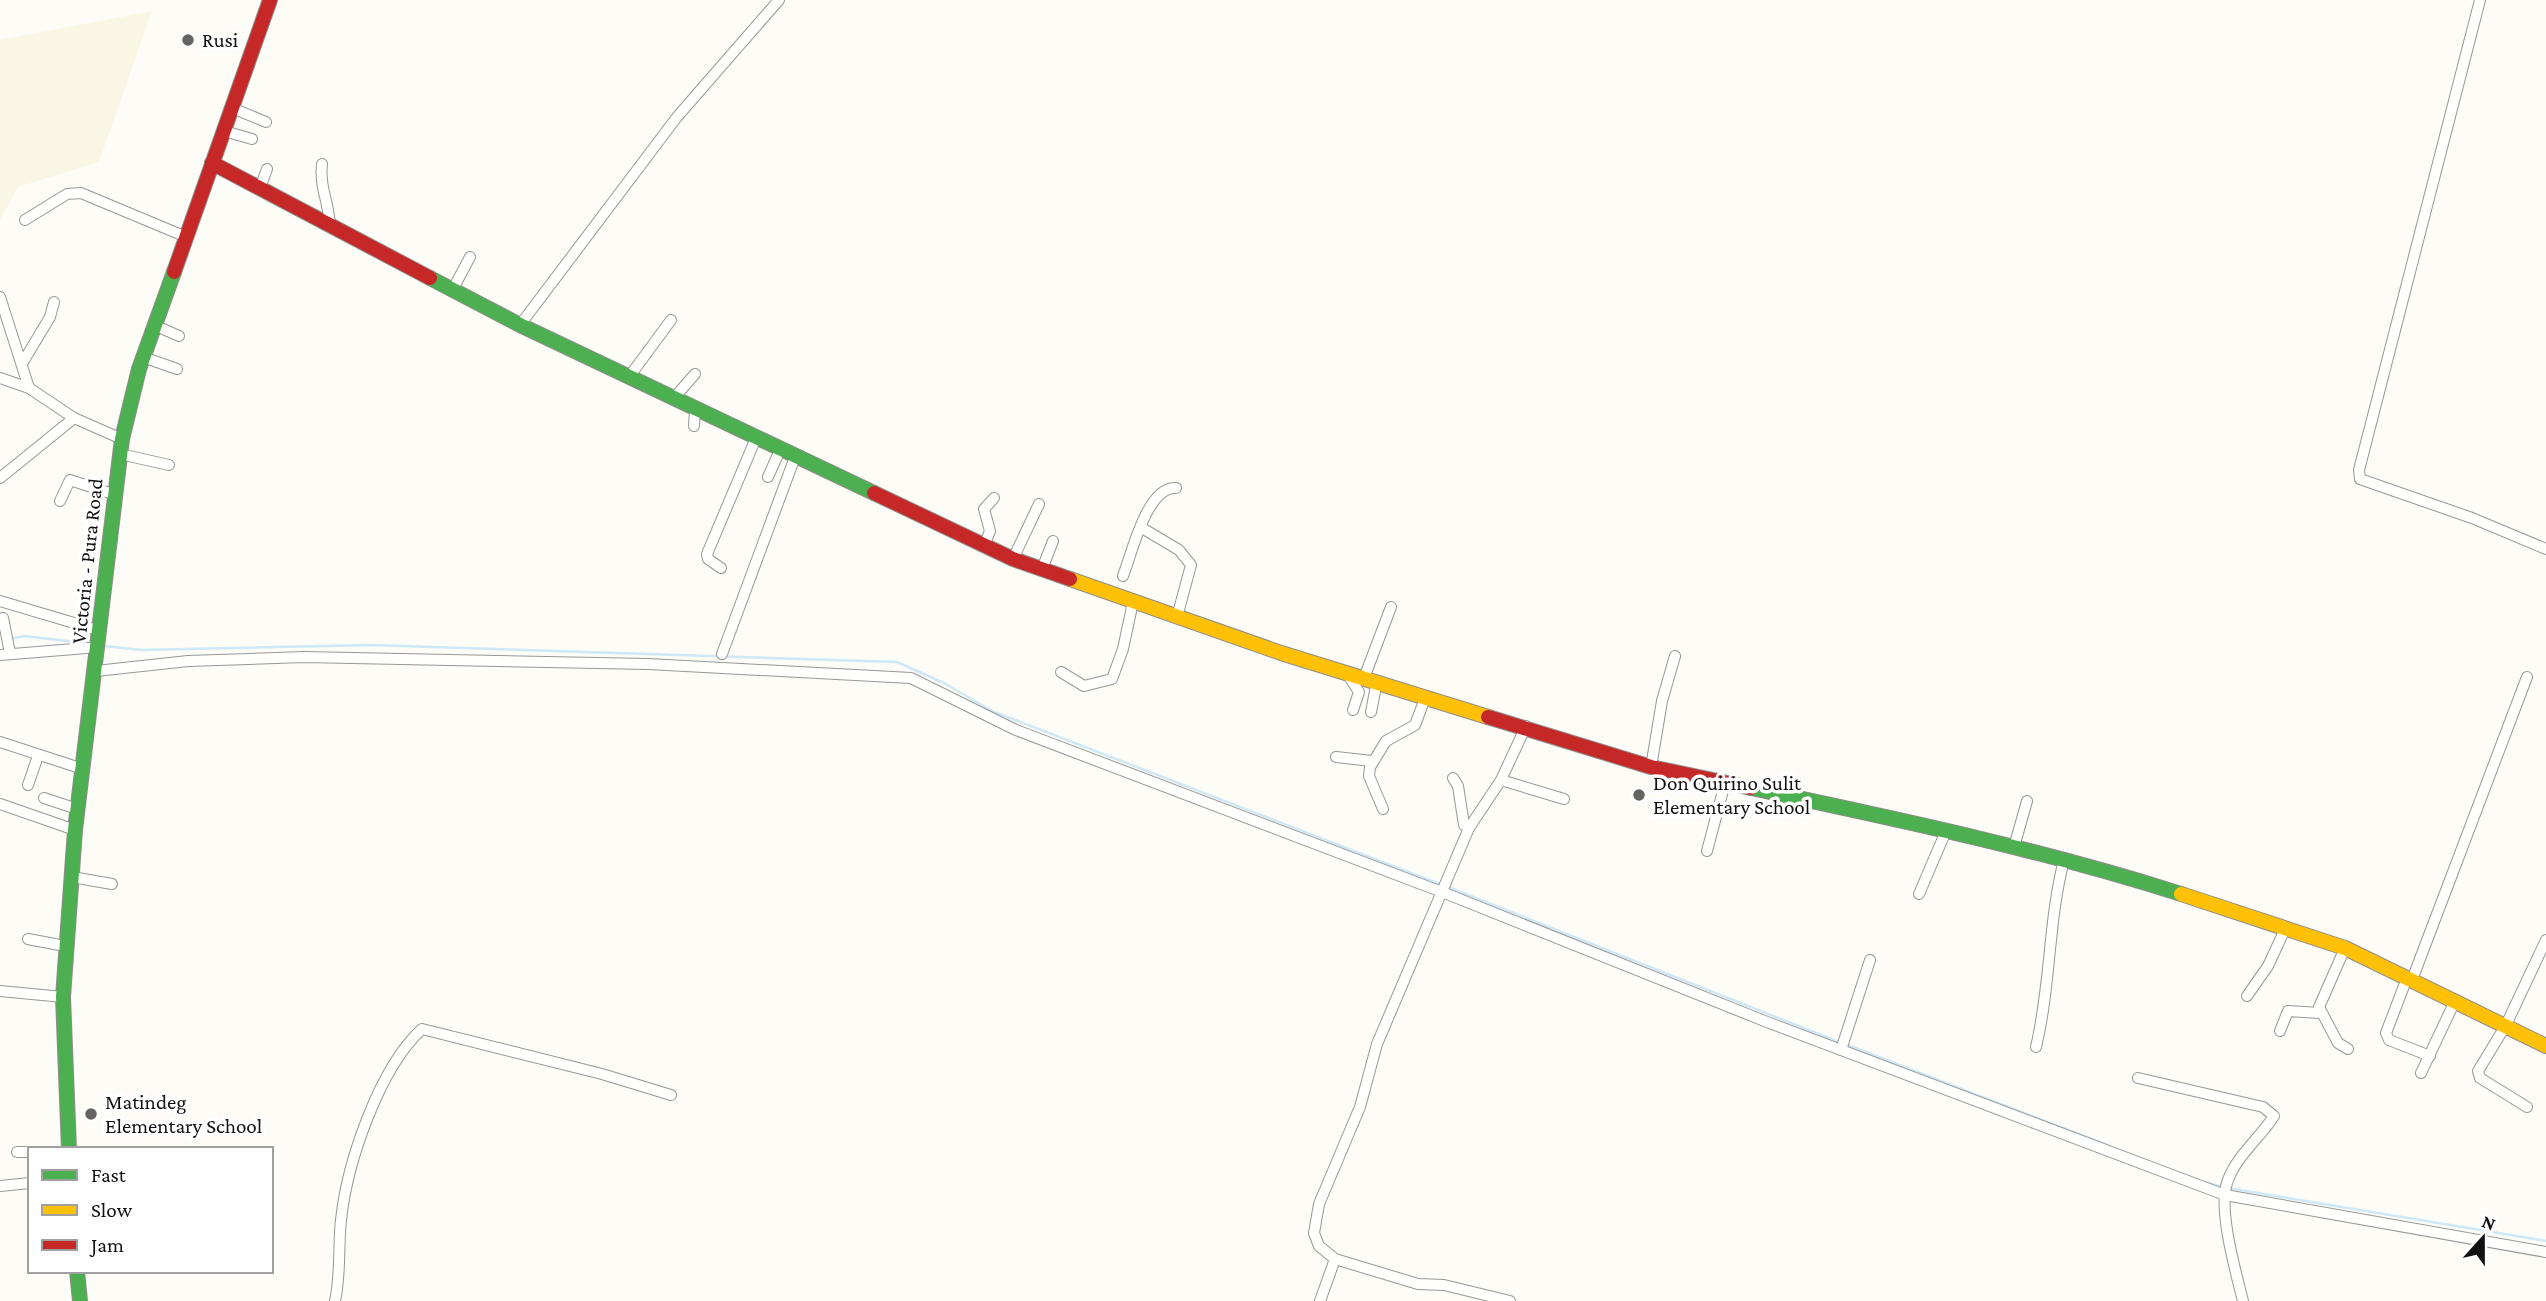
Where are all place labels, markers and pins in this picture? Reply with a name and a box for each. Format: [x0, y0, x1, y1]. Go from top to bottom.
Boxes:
place label: Rusi [202, 28, 239, 52]
marker: Rusi [180, 32, 196, 48]
place label: Don Quirino Sulit Elementary School [1653, 771, 1810, 819]
marker: Don Quirino Sulit Elementary School [1631, 787, 1647, 803]
place label: Matindeg Elementary School [105, 1090, 262, 1138]
marker: Matindeg Elementary School [83, 1106, 99, 1122]

